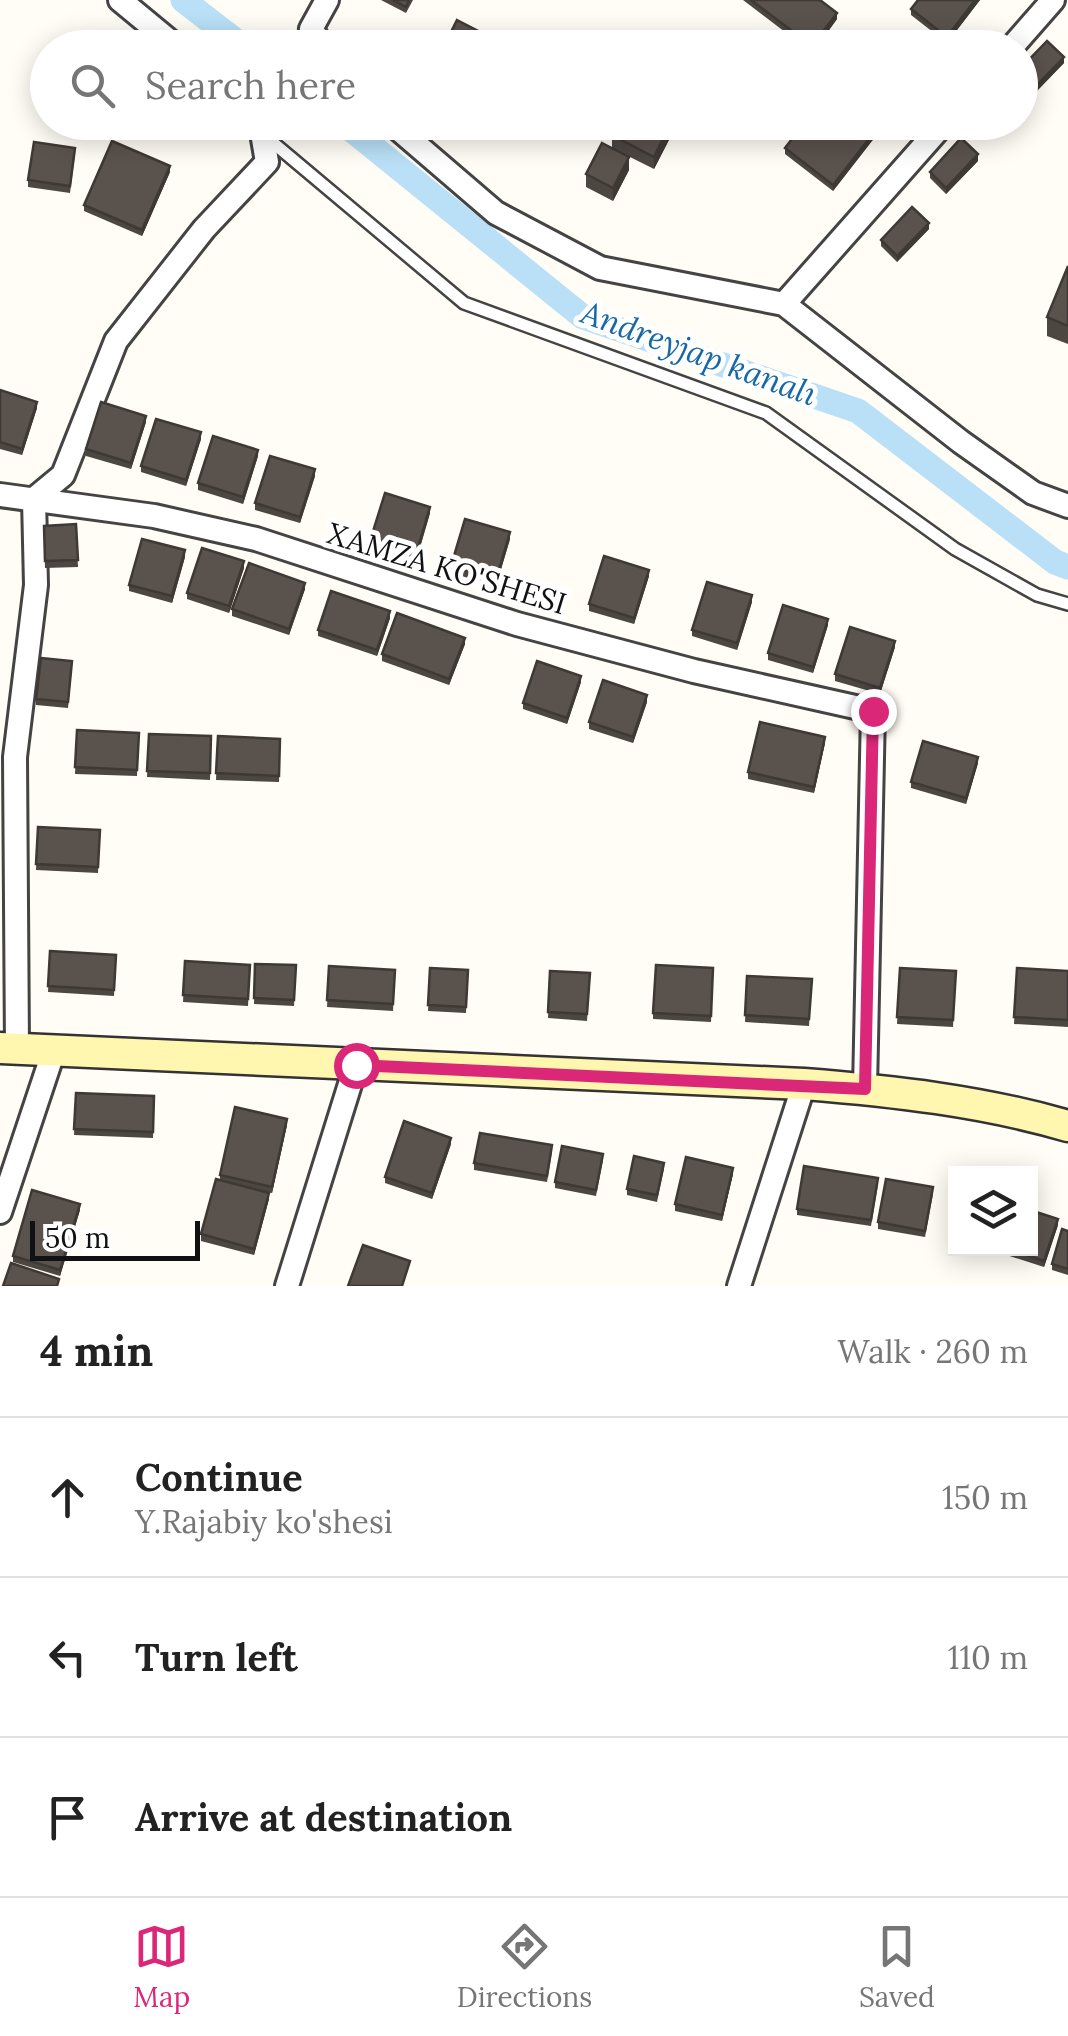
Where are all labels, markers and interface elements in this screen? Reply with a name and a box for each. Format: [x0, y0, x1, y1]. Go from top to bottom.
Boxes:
search box [30, 30, 1038, 140]
icon: search [65, 58, 120, 113]
text: Search here [145, 61, 356, 109]
water label: Andreyjap kanalı [575, 291, 822, 415]
street label: XAMZA KO'SHESI [323, 514, 571, 622]
route end [851, 689, 897, 735]
route start [334, 1043, 380, 1089]
map controls [948, 1166, 1038, 1256]
button: layers [948, 1166, 1038, 1256]
scale bar [30, 1216, 200, 1260]
text: 50 m [45, 1220, 110, 1256]
text: 4 min [40, 1324, 153, 1378]
text: Walk · 260 m [838, 1331, 1028, 1372]
text: Continue [135, 1453, 303, 1501]
icon: ahead [40, 1470, 95, 1525]
text: 150 m [942, 1477, 1028, 1518]
text: Y.Rajabiy ko'shesi [135, 1501, 393, 1542]
icon: left [40, 1630, 95, 1685]
text: Turn left [135, 1633, 298, 1681]
text: 110 m [948, 1637, 1028, 1678]
icon: arrive [40, 1790, 95, 1845]
text: Arrive at destination [135, 1793, 512, 1841]
tab: Map [133, 1919, 190, 2015]
tab: Directions [457, 1919, 592, 2015]
tab: Saved [859, 1919, 935, 2015]

